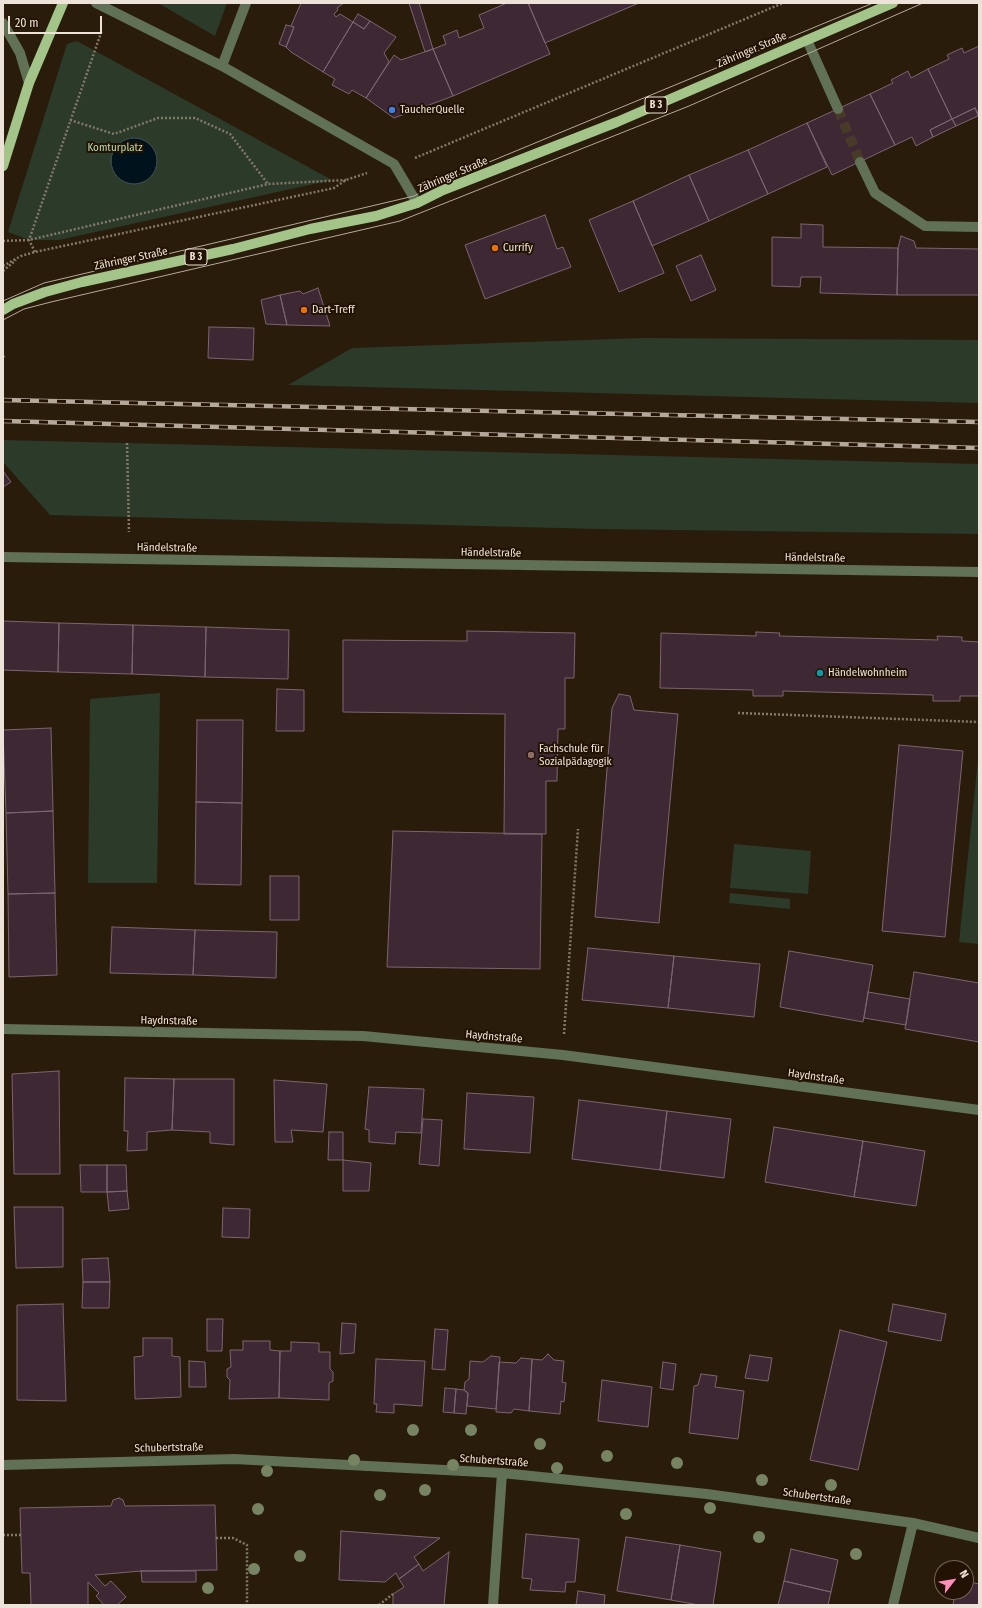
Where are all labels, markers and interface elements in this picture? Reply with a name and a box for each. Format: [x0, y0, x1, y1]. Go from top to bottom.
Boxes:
scale bar [10, 8, 104, 34]
text: 20 m [15, 16, 39, 30]
street label: Zähringer Straße [715, 29, 789, 71]
road number: B 3 [645, 97, 667, 113]
place label: TaucherQuelle [400, 103, 465, 117]
marker: TaucherQuelle [387, 105, 397, 115]
park label: Komturplatz [87, 141, 143, 155]
street label: Zähringer Straße [416, 154, 490, 196]
place label: Currify [503, 241, 533, 255]
marker: Currify [490, 243, 500, 253]
street label: Zähringer Straße [93, 245, 169, 273]
road number: B 3 [185, 249, 207, 265]
place label: Dart-Treff [312, 303, 355, 317]
marker: Dart-Treff [299, 305, 309, 315]
street label: Händelstraße [137, 541, 197, 555]
street label: Händelstraße [461, 546, 521, 560]
street label: Händelstraße [785, 551, 845, 565]
place label: Händelwohnheim [828, 666, 907, 680]
marker: Händelwohnheim [815, 668, 825, 678]
place label: Fachschule für Sozialpädagogik [539, 742, 612, 768]
marker: Fachschule für Sozialpädagogik [526, 750, 536, 760]
street label: Haydnstraße [140, 1014, 198, 1028]
street label: Haydnstraße [465, 1028, 523, 1046]
street label: Haydnstraße [787, 1067, 845, 1087]
street label: Schubertstraße [134, 1441, 204, 1455]
street label: Schubertstraße [459, 1452, 529, 1470]
street label: Schubertstraße [782, 1486, 852, 1508]
north arrow [934, 1560, 974, 1600]
text: N [957, 1568, 971, 1580]

